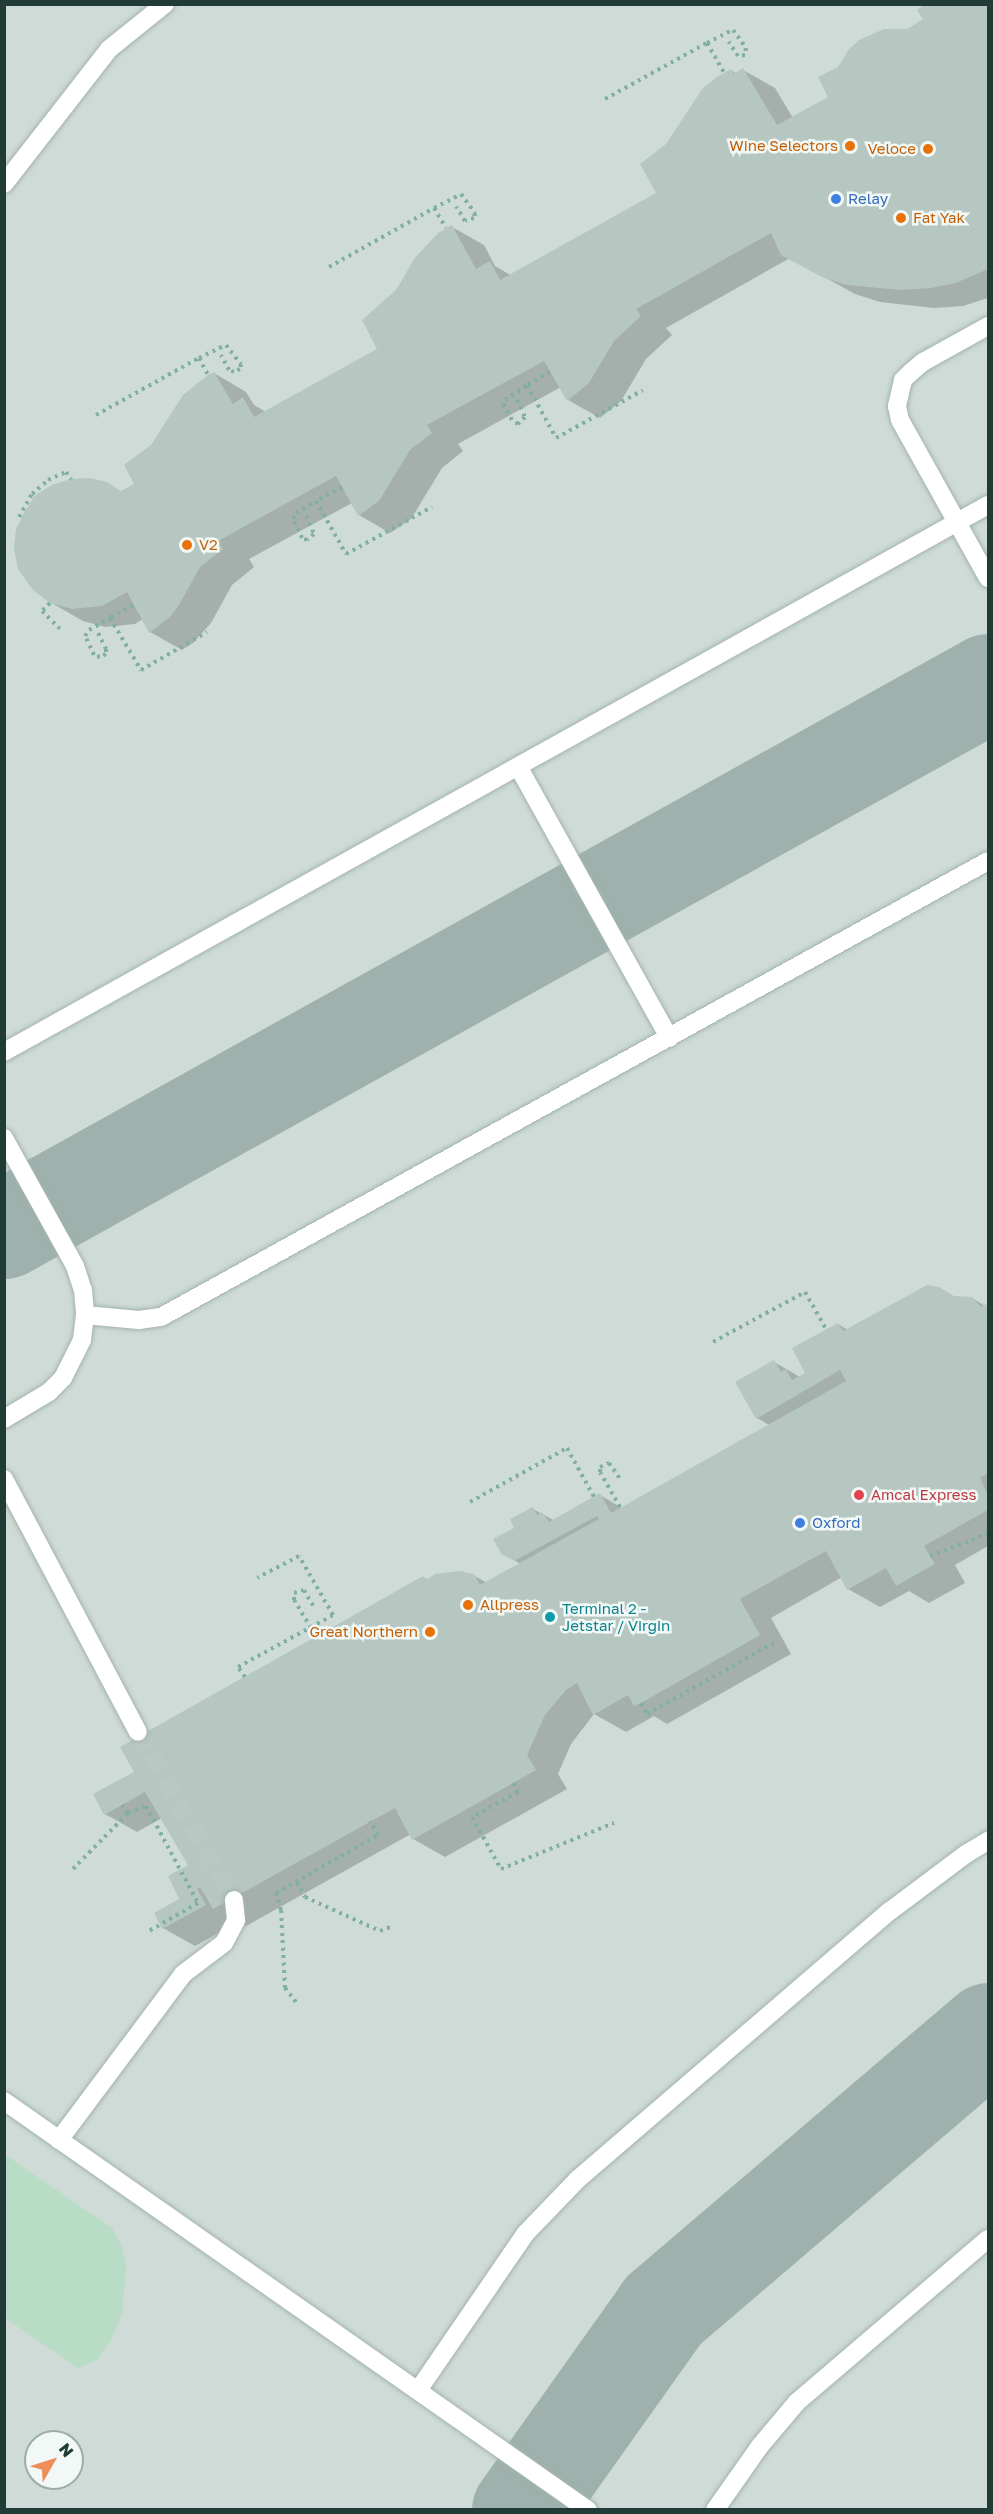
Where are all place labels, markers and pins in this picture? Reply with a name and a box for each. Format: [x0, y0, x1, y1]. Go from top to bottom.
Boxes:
place label: Wine Selectors [729, 137, 838, 155]
marker: Wine Selectors [843, 139, 857, 153]
place label: Veloce [868, 140, 916, 158]
marker: Veloce [921, 142, 935, 156]
place label: Relay [848, 190, 888, 208]
marker: Relay [829, 192, 843, 206]
place label: Fat Yak [913, 209, 965, 227]
marker: Fat Yak [894, 211, 908, 225]
place label: V2 [199, 536, 218, 554]
marker: V2 [180, 538, 194, 552]
place label: Amcal Express [871, 1486, 976, 1504]
marker: Amcal Express [852, 1488, 866, 1502]
place label: Oxford [812, 1514, 860, 1532]
marker: Oxford [793, 1516, 807, 1530]
place label: Allpress [480, 1596, 539, 1614]
marker: Allpress [461, 1598, 475, 1612]
place label: Terminal 2 - Jetstar / Virgin [562, 1599, 670, 1634]
marker: Terminal 2 - Jetstar / Virgin [543, 1610, 557, 1624]
place label: Great Northern [309, 1623, 418, 1641]
marker: Great Northern [423, 1625, 437, 1639]

